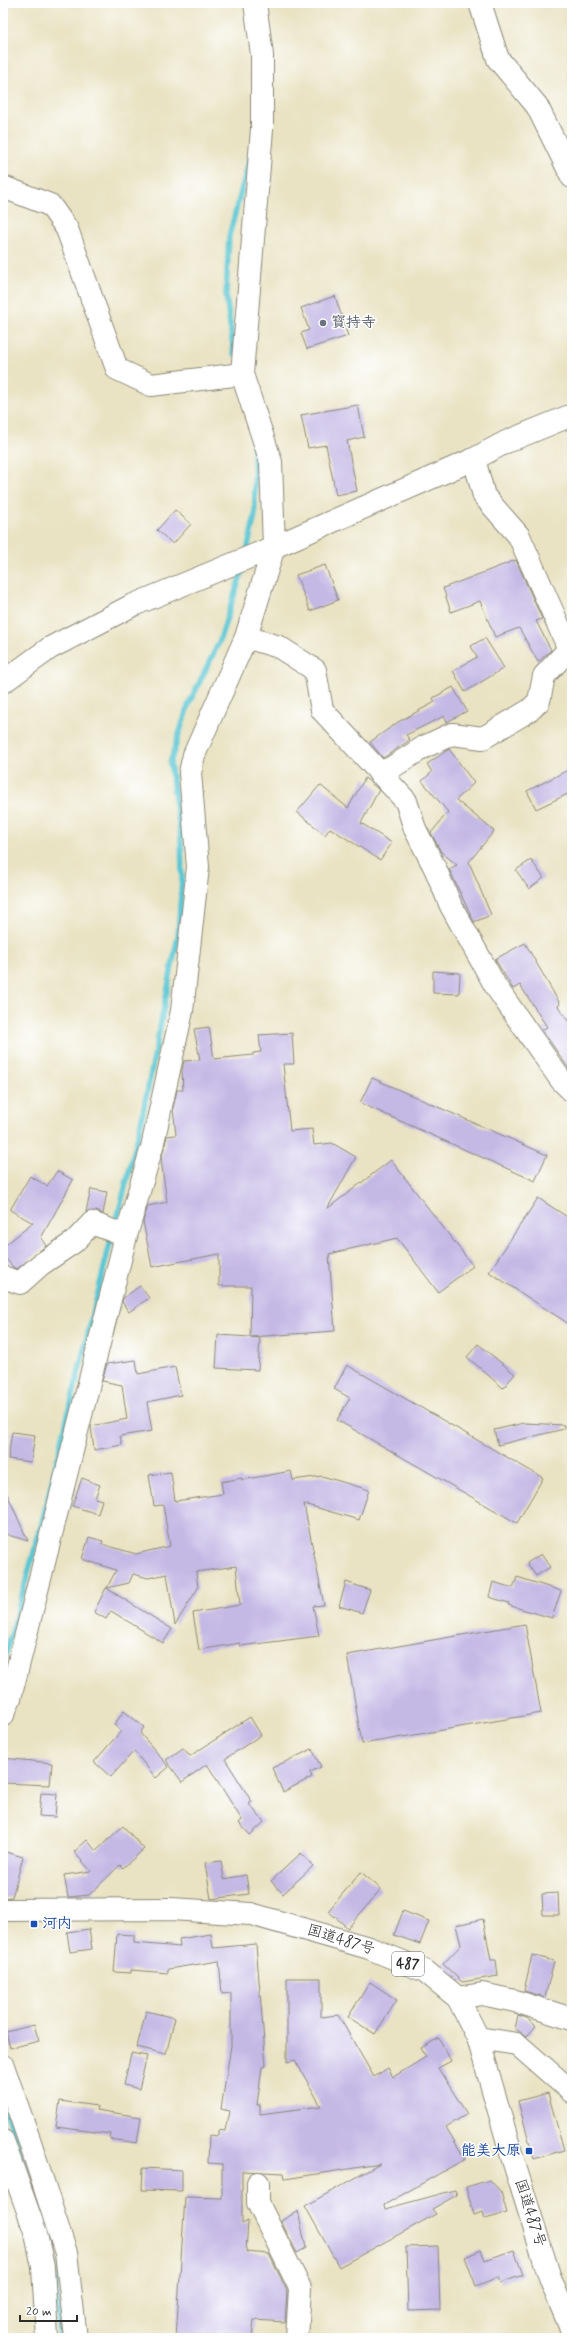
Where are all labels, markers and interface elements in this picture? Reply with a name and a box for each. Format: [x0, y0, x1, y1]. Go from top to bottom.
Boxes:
place label: 寳持寺 [331, 313, 376, 333]
marker: 寳持寺 [318, 318, 328, 328]
place label: 河内 [42, 1914, 72, 1934]
marker: 河内 [29, 1919, 39, 1929]
street label: 国道487号 [304, 1920, 378, 1960]
road number: 487 [392, 1952, 424, 1976]
place label: 能美大原 [461, 2141, 521, 2161]
marker: 能美大原 [524, 2146, 534, 2156]
street label: 国道487号 [510, 2176, 550, 2250]
scale bar [20, 2297, 77, 2323]
text: 20 m [26, 2304, 52, 2320]

